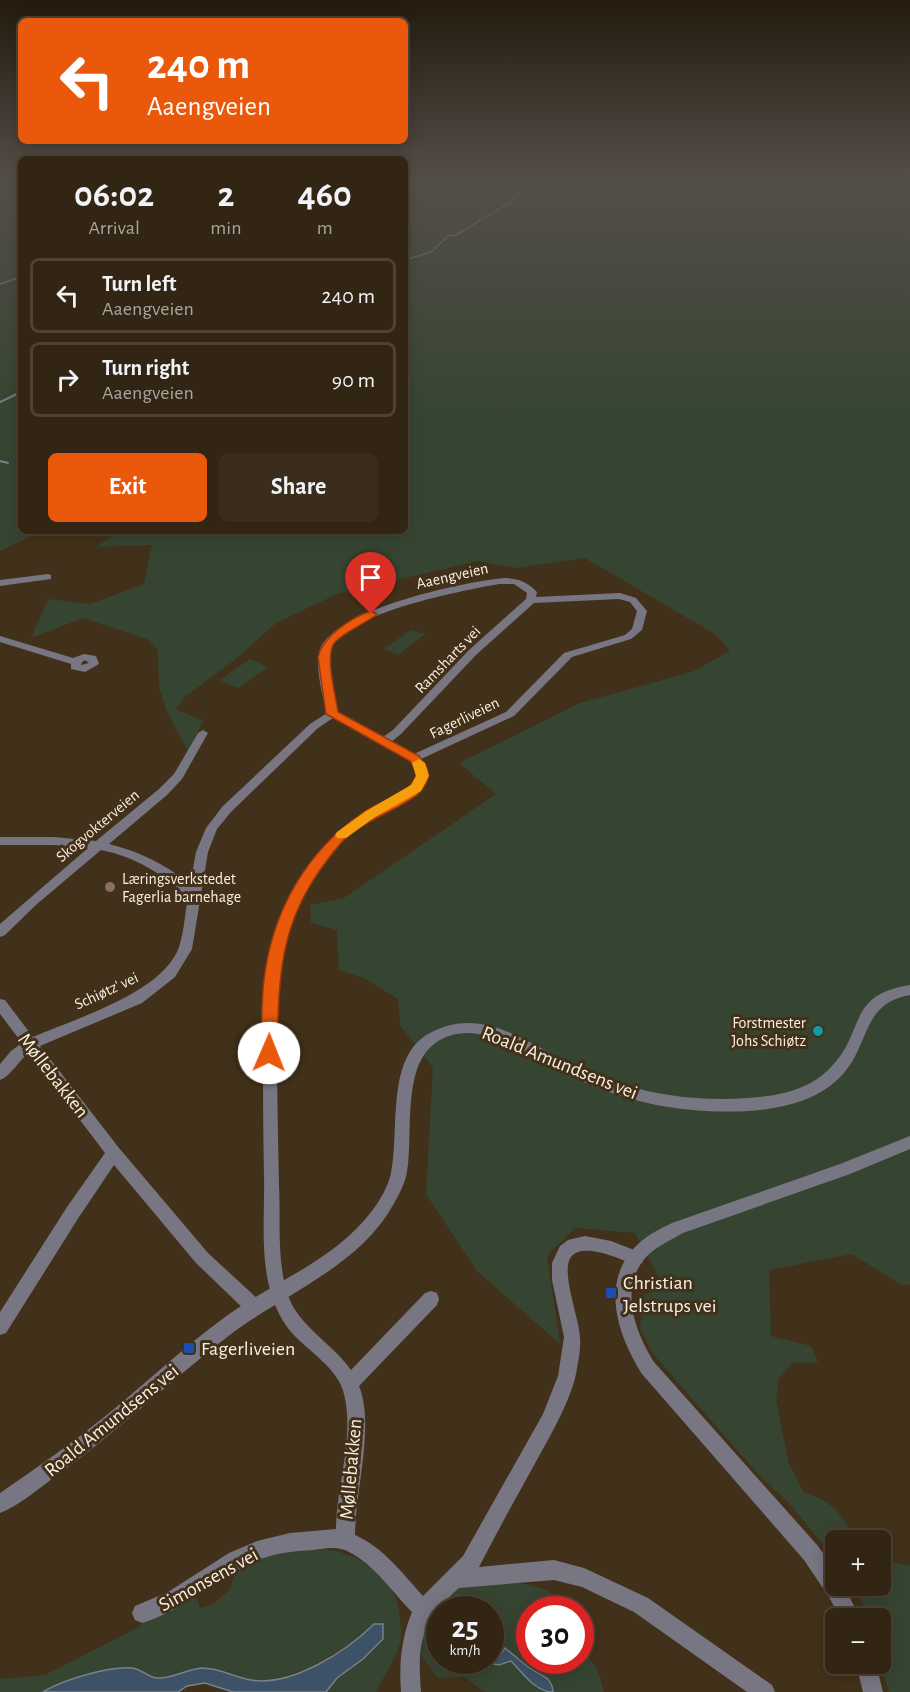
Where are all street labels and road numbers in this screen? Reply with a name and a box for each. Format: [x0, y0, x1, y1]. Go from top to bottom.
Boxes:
street label: Aaengveien [415, 560, 490, 592]
street label: Ramsharts vei [412, 623, 484, 696]
street label: Fagerliveien [427, 694, 502, 742]
street label: Skogvokterveien [53, 787, 142, 865]
street label: Schiøtz' vei [72, 969, 141, 1013]
street label: Roald Amundsens vei [479, 1023, 640, 1103]
street label: Møllebakken [14, 1030, 92, 1122]
street label: Roald Amundsens vei [41, 1361, 182, 1481]
street label: Møllebakken [337, 1418, 365, 1520]
street label: Simonsens vei [155, 1544, 261, 1615]

